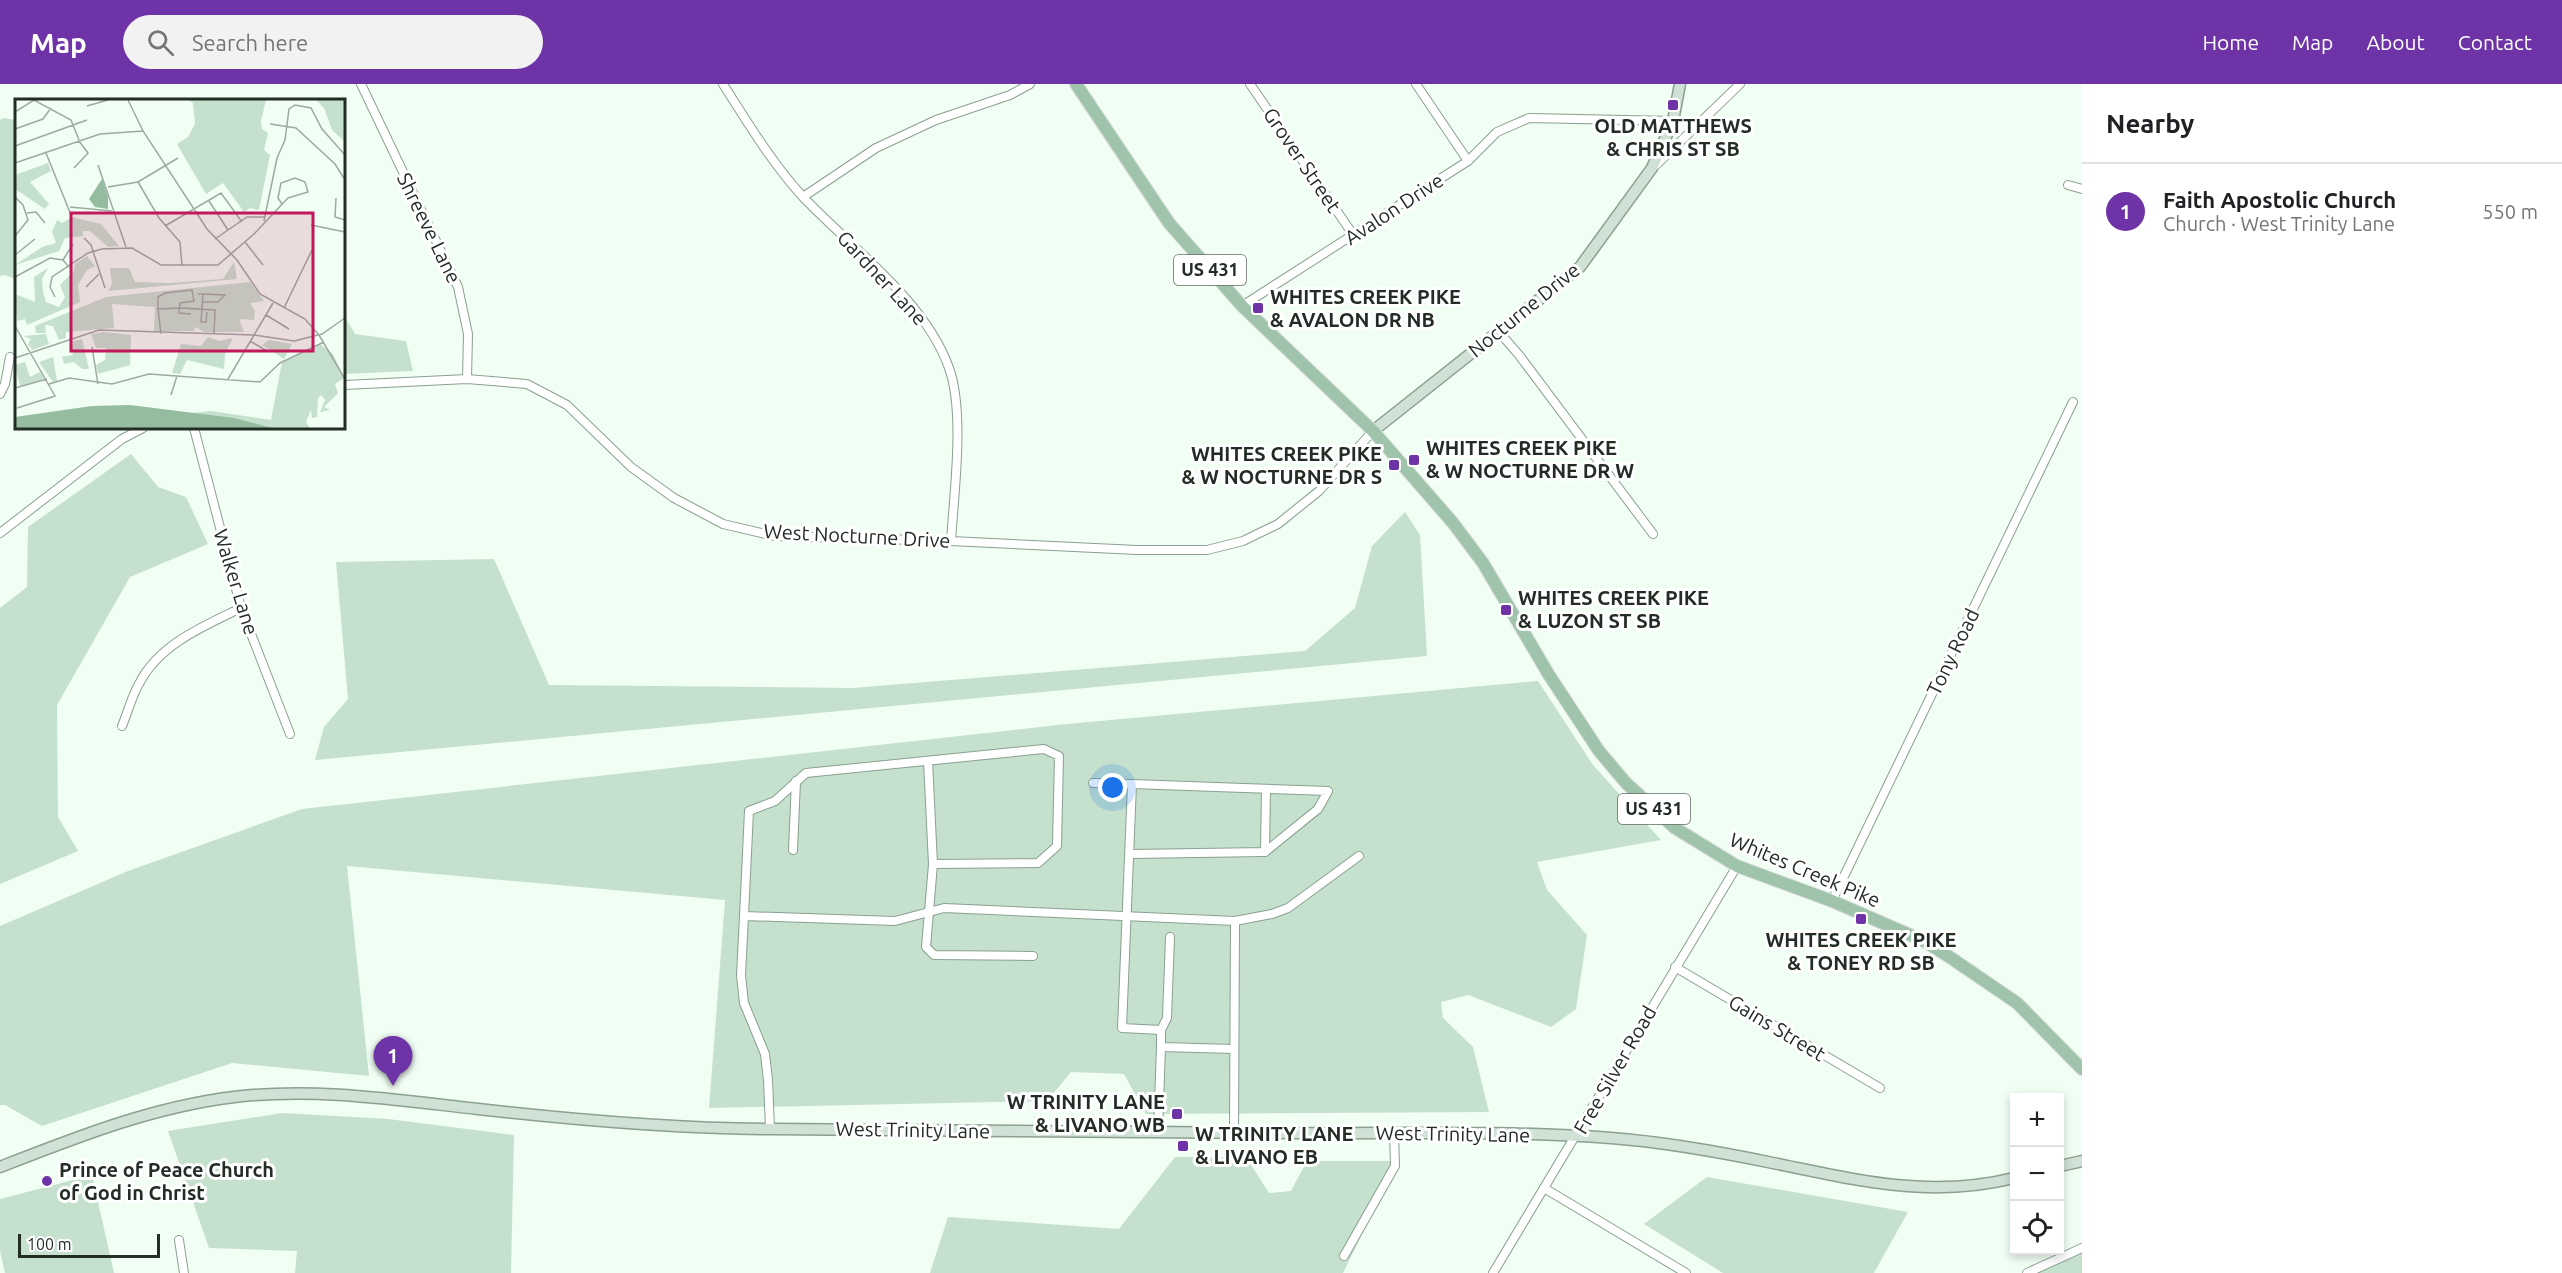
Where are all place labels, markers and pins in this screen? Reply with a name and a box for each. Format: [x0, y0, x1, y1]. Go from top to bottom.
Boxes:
marker: OLD MATTHEWS & CHRIS ST SB [1666, 98, 1680, 112]
place label: OLD MATTHEWS & CHRIS ST SB [1594, 114, 1752, 160]
place label: WHITES CREEK PIKE & AVALON DR NB [1270, 285, 1461, 331]
marker: WHITES CREEK PIKE & AVALON DR NB [1251, 301, 1265, 315]
place label: WHITES CREEK PIKE & W NOCTURNE DR W [1426, 436, 1634, 482]
place label: WHITES CREEK PIKE & W NOCTURNE DR S [1182, 442, 1382, 488]
marker: WHITES CREEK PIKE & W NOCTURNE DR W [1407, 453, 1421, 467]
marker: WHITES CREEK PIKE & W NOCTURNE DR S [1387, 458, 1401, 472]
place label: WHITES CREEK PIKE & LUZON ST SB [1518, 586, 1709, 632]
marker: WHITES CREEK PIKE & LUZON ST SB [1499, 603, 1513, 617]
marker: WHITES CREEK PIKE & TONEY RD SB [1854, 912, 1868, 926]
place label: WHITES CREEK PIKE & TONEY RD SB [1766, 928, 1957, 974]
pin: 1 [374, 1036, 412, 1086]
place label: W TRINITY LANE & LIVANO WB [1007, 1090, 1165, 1136]
marker: W TRINITY LANE & LIVANO WB [1170, 1107, 1184, 1121]
place label: W TRINITY LANE & LIVANO EB [1195, 1122, 1353, 1168]
marker: W TRINITY LANE & LIVANO EB [1176, 1139, 1190, 1153]
place label: Prince of Peace Church of God in Christ [59, 1158, 274, 1204]
marker: Prince of Peace Church of God in Christ [40, 1174, 54, 1188]

